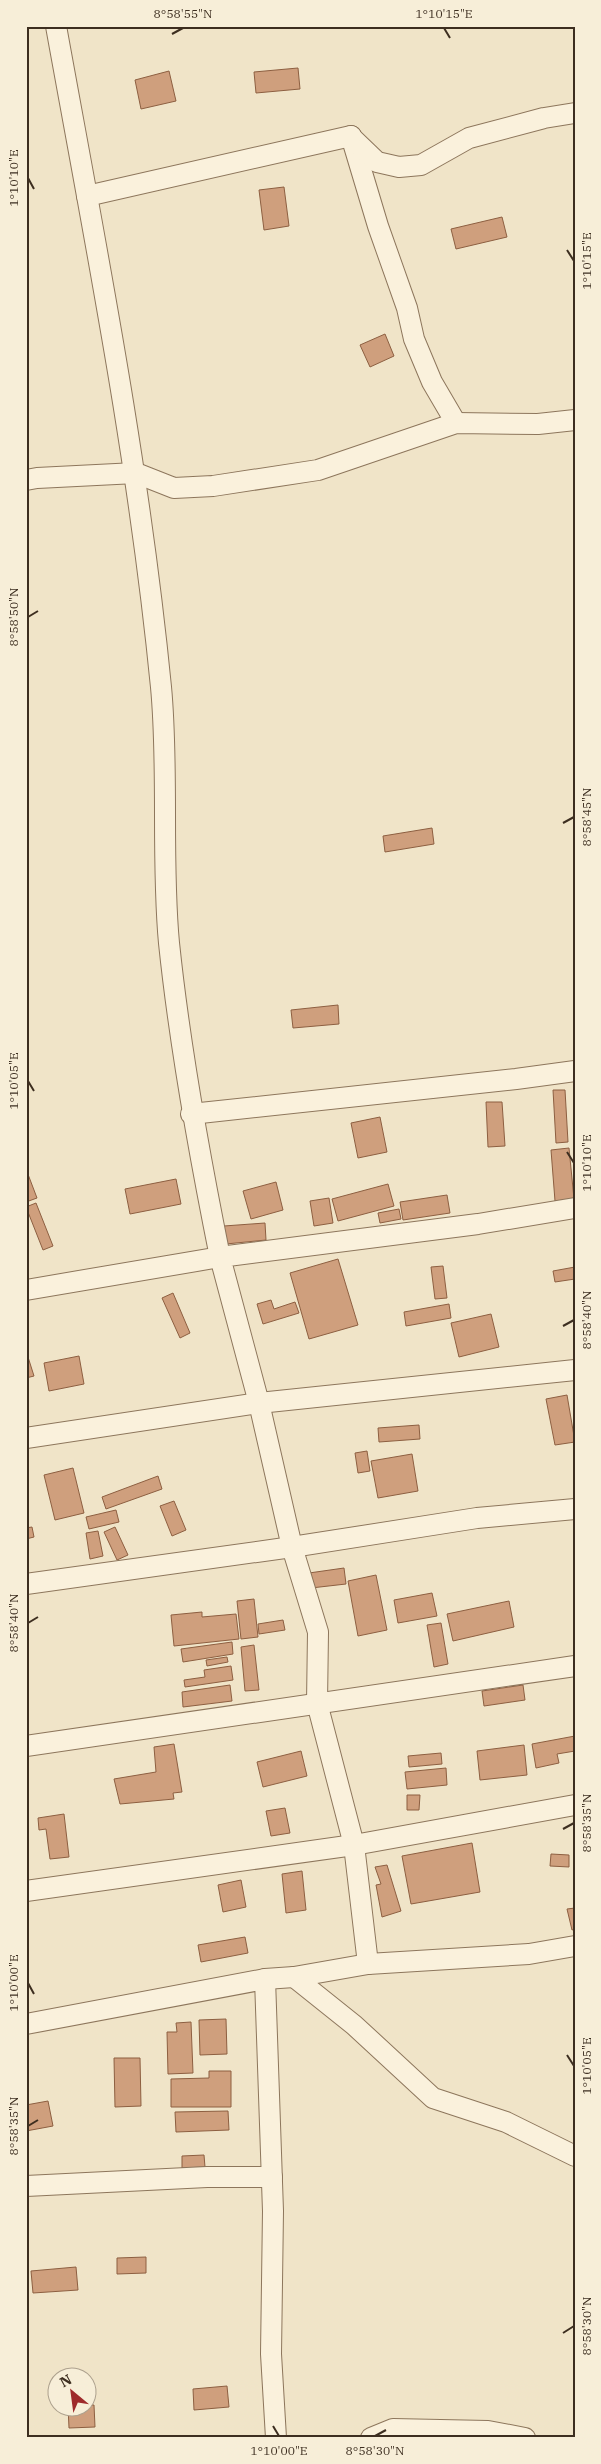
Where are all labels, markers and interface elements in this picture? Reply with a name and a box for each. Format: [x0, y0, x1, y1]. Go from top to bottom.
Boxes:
text: 8°58'55"N [154, 6, 212, 21]
text: 1°10'15"E [415, 6, 473, 21]
text: 1°10'10"E [6, 149, 21, 207]
text: 1°10'15"E [579, 232, 594, 290]
text: 8°58'50"N [6, 588, 21, 646]
text: 8°58'45"N [579, 788, 594, 846]
text: 1°10'05"E [6, 1052, 21, 1110]
text: 1°10'10"E [579, 1134, 594, 1192]
text: 8°58'40"N [579, 1291, 594, 1349]
text: 8°58'40"N [6, 1594, 21, 1652]
text: 8°58'35"N [579, 1794, 594, 1852]
text: 1°10'00"E [6, 1954, 21, 2012]
text: 1°10'05"E [579, 2037, 594, 2095]
text: 8°58'35"N [6, 2097, 21, 2155]
text: 8°58'30"N [579, 2297, 594, 2355]
north arrow [48, 2366, 98, 2416]
text: N [56, 2370, 75, 2391]
text: 1°10'00"E [250, 2443, 308, 2458]
text: 8°58'30"N [346, 2443, 404, 2458]

